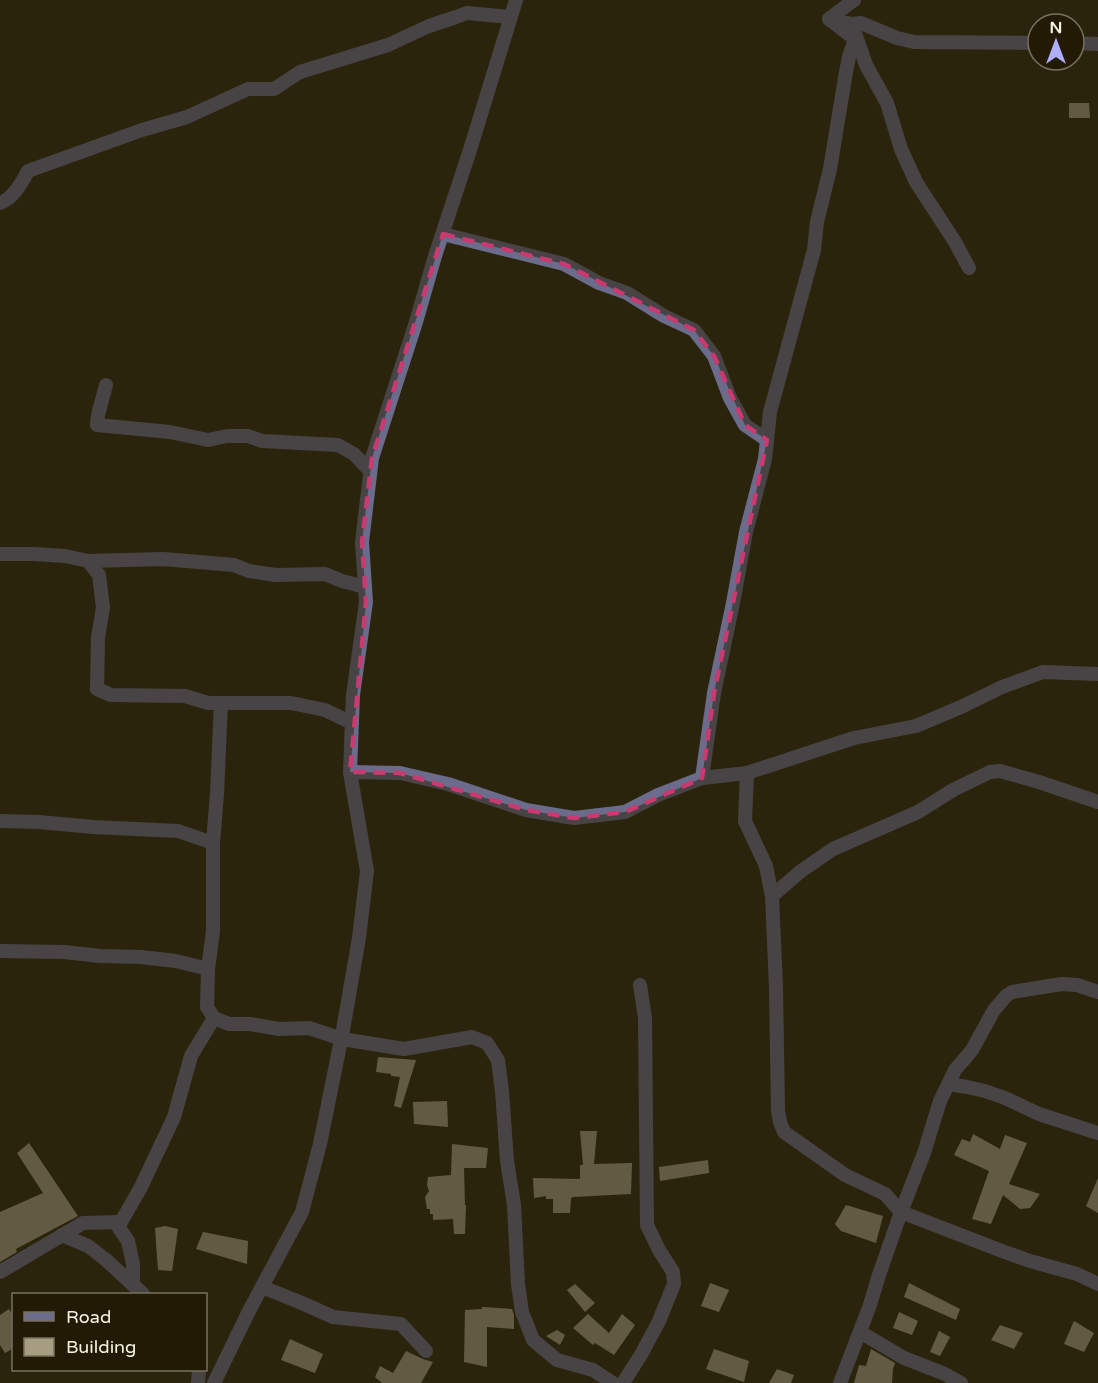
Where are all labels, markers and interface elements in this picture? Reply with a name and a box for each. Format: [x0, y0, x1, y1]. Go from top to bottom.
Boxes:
north arrow [1026, 12, 1086, 72]
text: N [1050, 18, 1062, 38]
legend [12, 1293, 207, 1371]
text: Road [66, 1306, 111, 1328]
text: Building [66, 1336, 136, 1358]

